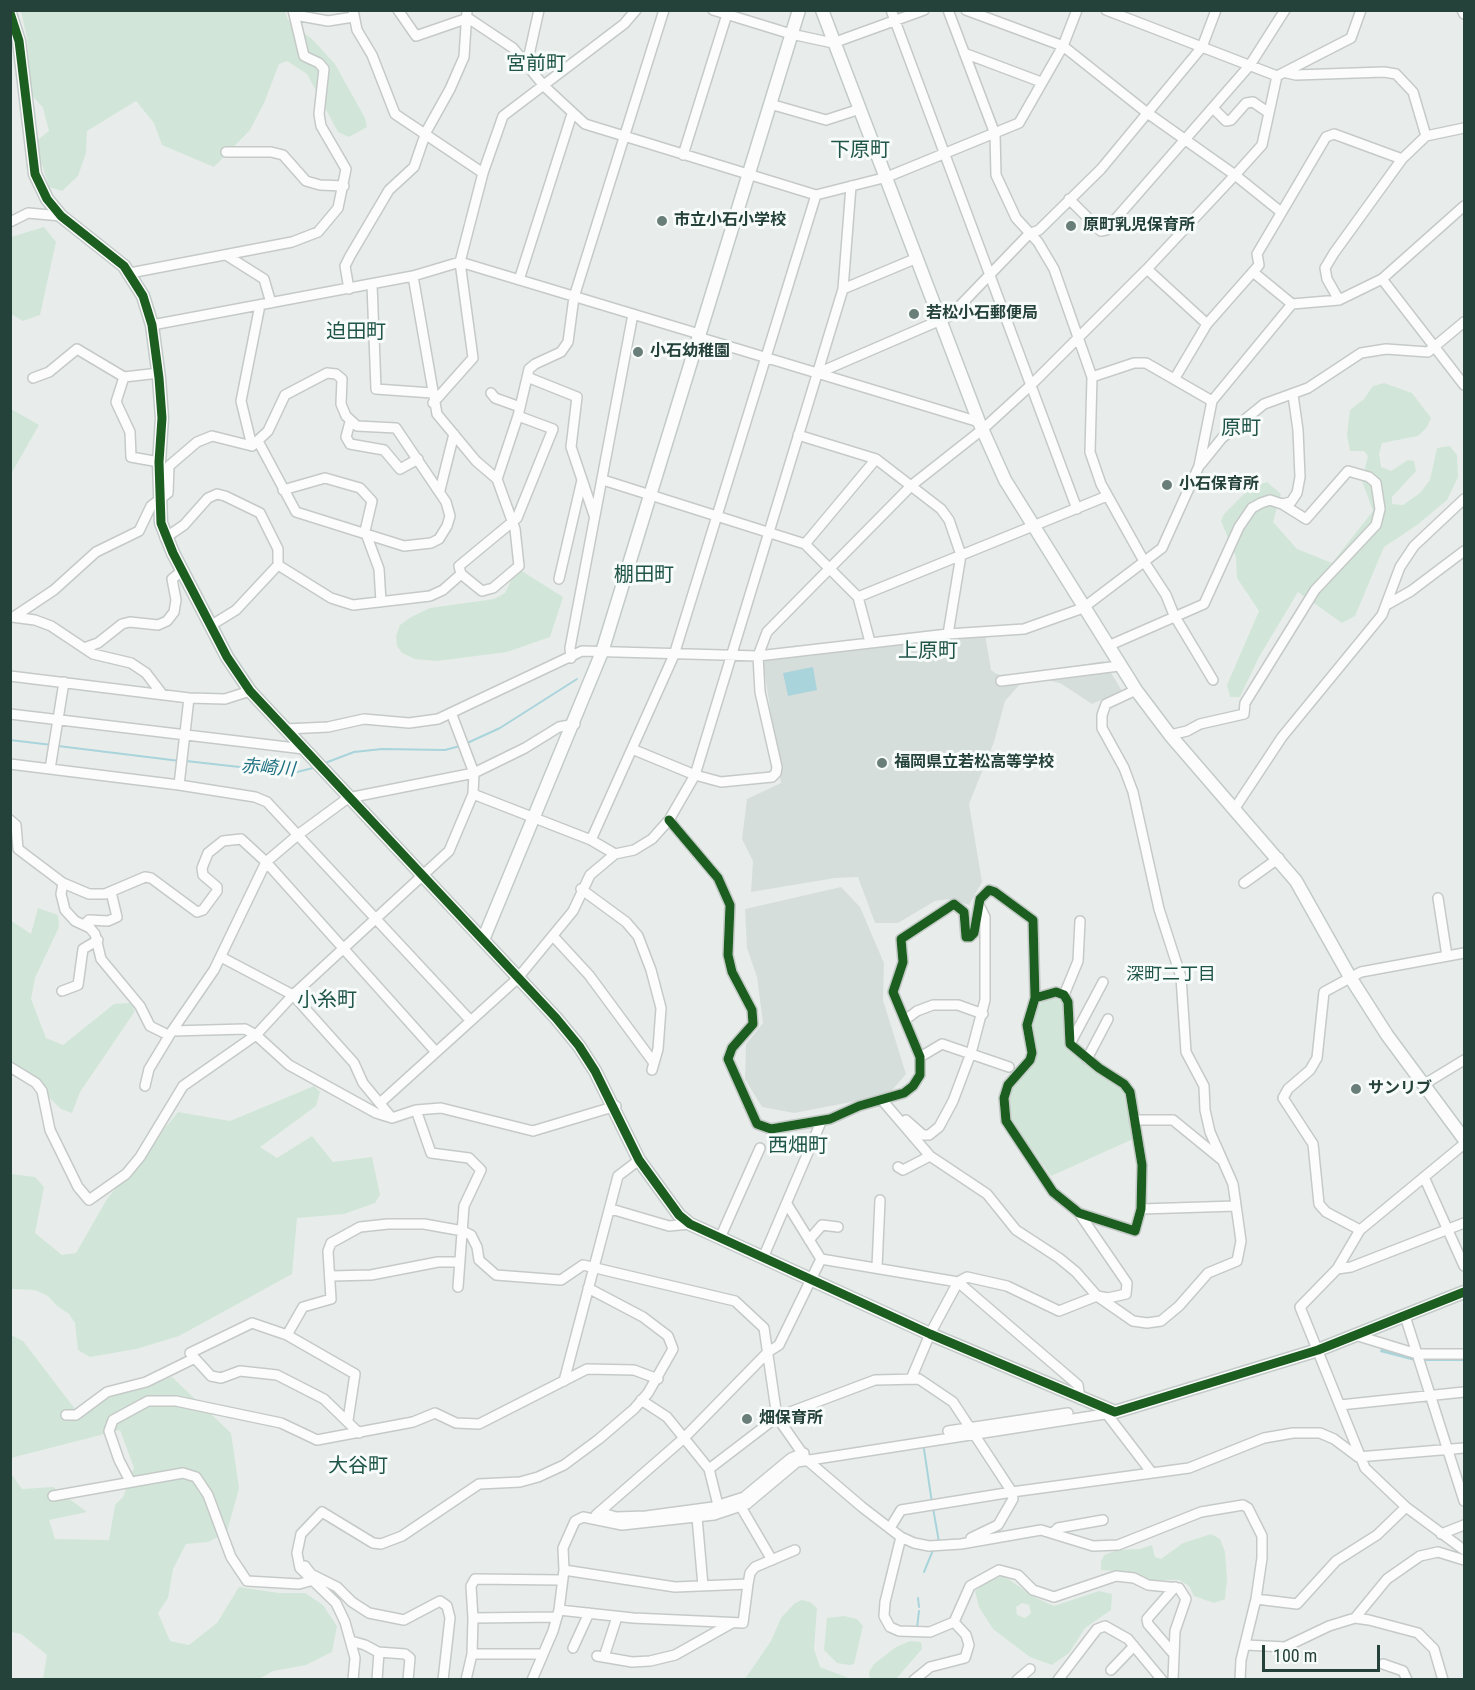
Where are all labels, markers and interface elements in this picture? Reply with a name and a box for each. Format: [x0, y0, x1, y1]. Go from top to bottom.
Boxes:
district label: 宮前町 [506, 53, 566, 77]
district label: 下原町 [830, 139, 890, 163]
place label: 市立小石小学校 [674, 211, 786, 231]
marker: 市立小石小学校 [655, 214, 669, 228]
place label: 原町乳児保育所 [1083, 216, 1195, 236]
marker: 原町乳児保育所 [1064, 219, 1078, 233]
place label: 若松小石郵便局 [926, 304, 1038, 324]
marker: 若松小石郵便局 [907, 307, 921, 321]
district label: 迫田町 [326, 321, 386, 345]
place label: 小石幼稚園 [650, 342, 730, 362]
marker: 小石幼稚園 [631, 345, 645, 359]
district label: 原町 [1221, 417, 1261, 441]
place label: 小石保育所 [1179, 475, 1259, 495]
marker: 小石保育所 [1160, 478, 1174, 492]
district label: 棚田町 [614, 564, 674, 588]
district label: 上原町 [898, 640, 958, 664]
place label: 福岡県立若松高等学校 [894, 753, 1054, 773]
water label: 赤崎川 [240, 756, 296, 782]
marker: 福岡県立若松高等学校 [875, 756, 889, 770]
district label: 深町二丁目 [1126, 964, 1216, 986]
district label: 小糸町 [297, 989, 357, 1013]
place label: サンリブ [1368, 1079, 1432, 1099]
marker: サンリブ [1349, 1082, 1363, 1096]
district label: 西畑町 [768, 1135, 828, 1159]
place label: 畑保育所 [759, 1409, 823, 1429]
marker: 畑保育所 [740, 1412, 754, 1426]
district label: 大谷町 [328, 1455, 388, 1479]
scale bar [1265, 1633, 1384, 1671]
text: 100 m [1273, 1645, 1317, 1666]

